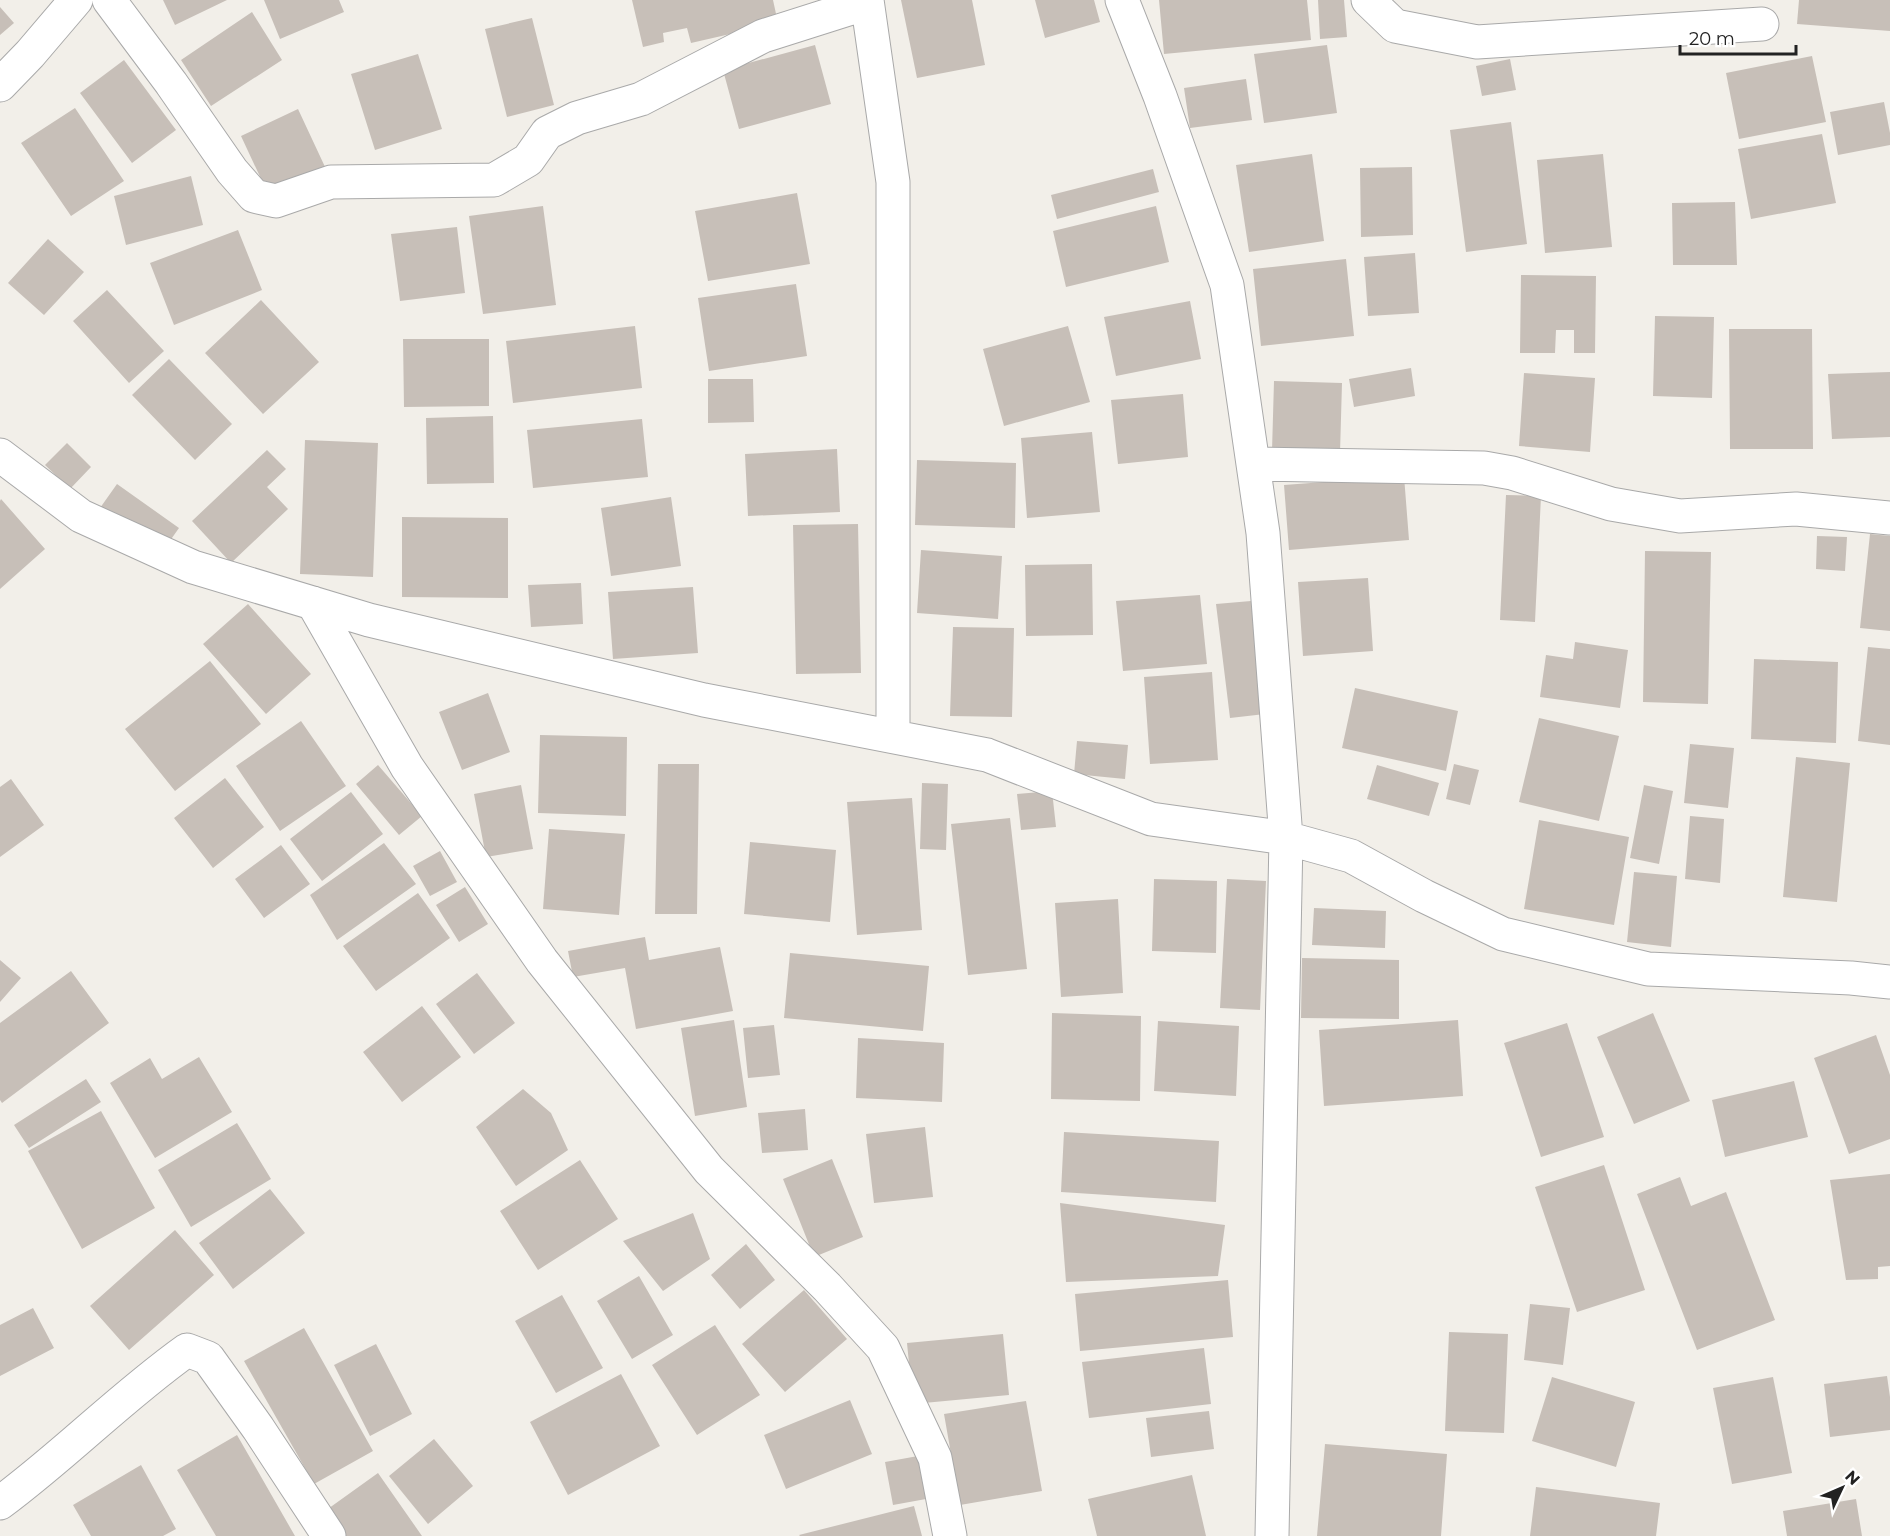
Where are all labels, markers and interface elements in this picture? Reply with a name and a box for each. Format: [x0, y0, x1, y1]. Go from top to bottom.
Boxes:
scale bar [1680, 18, 1796, 56]
text: 20 m [1689, 28, 1735, 50]
north arrow [1812, 1458, 1872, 1518]
text: N [1841, 1467, 1864, 1489]

